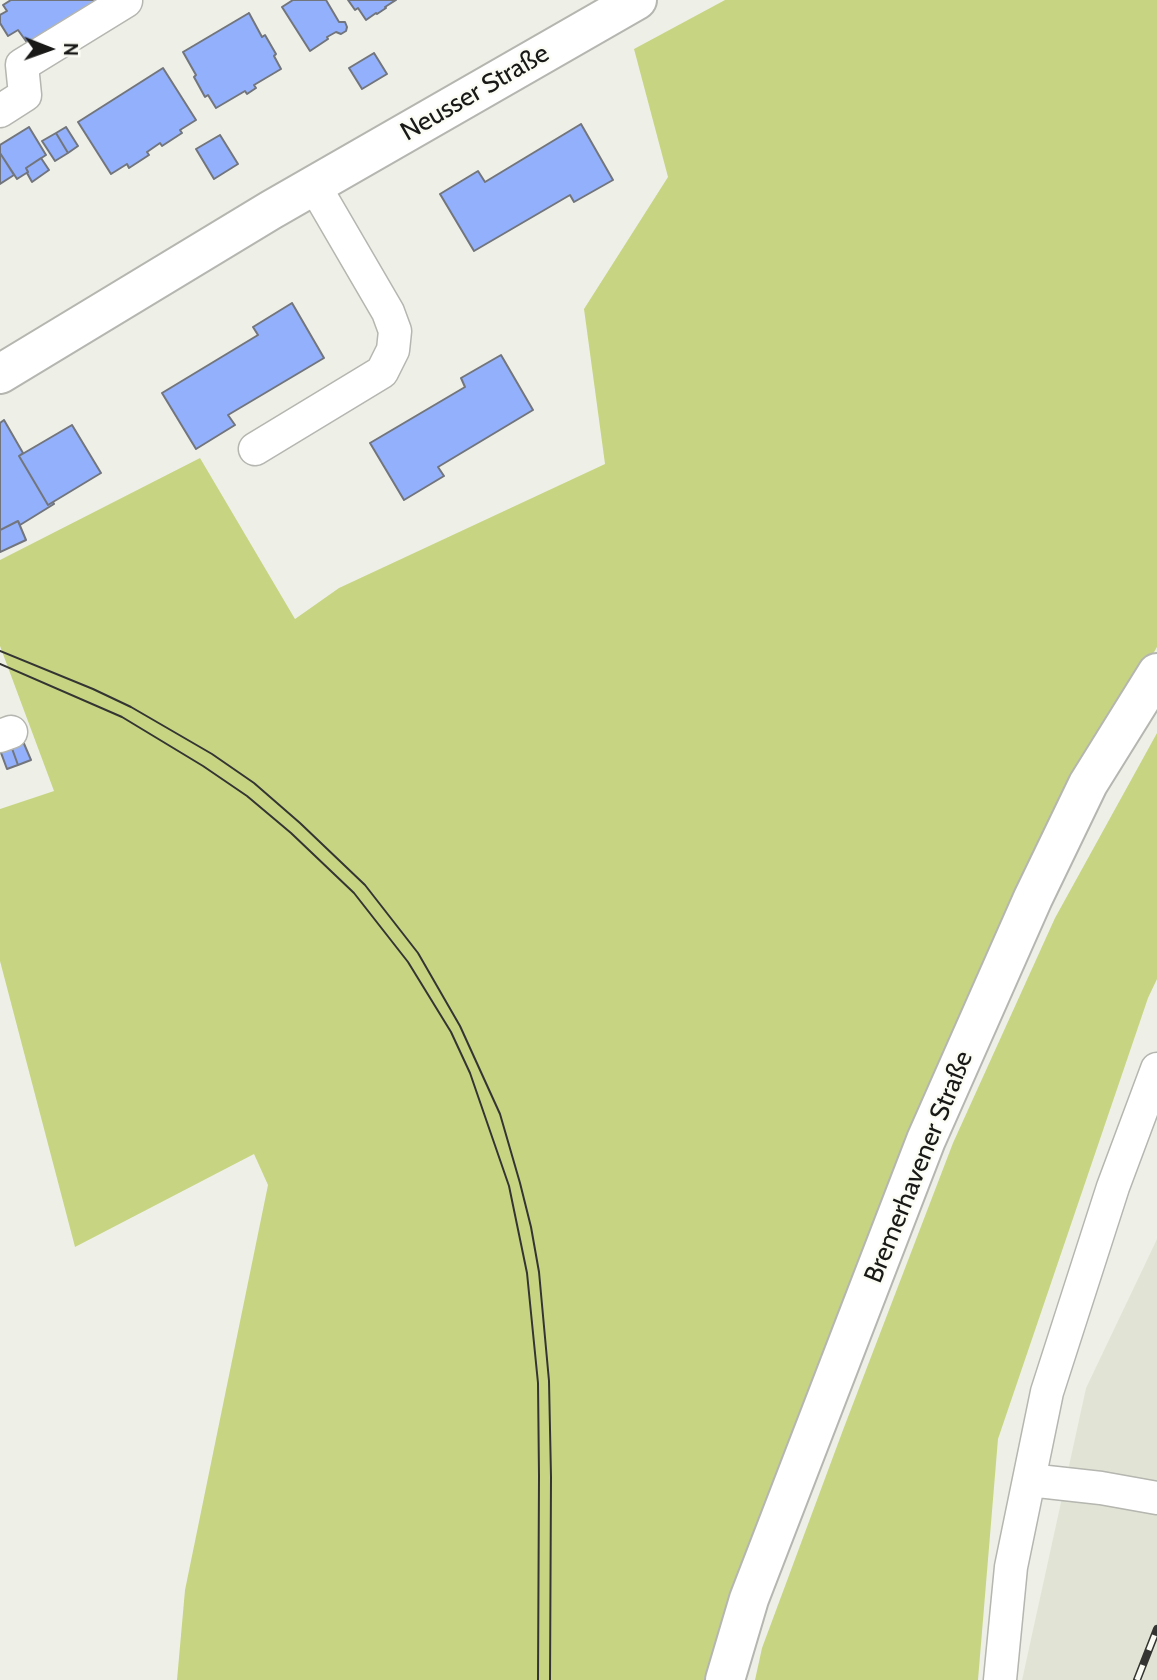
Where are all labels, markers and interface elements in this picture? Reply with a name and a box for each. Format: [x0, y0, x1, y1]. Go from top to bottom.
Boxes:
north arrow [14, 14, 84, 84]
street label: Neusser Straße [395, 38, 555, 148]
text: N [59, 42, 82, 56]
street label: Bremerhavener Straße [858, 1047, 980, 1287]

